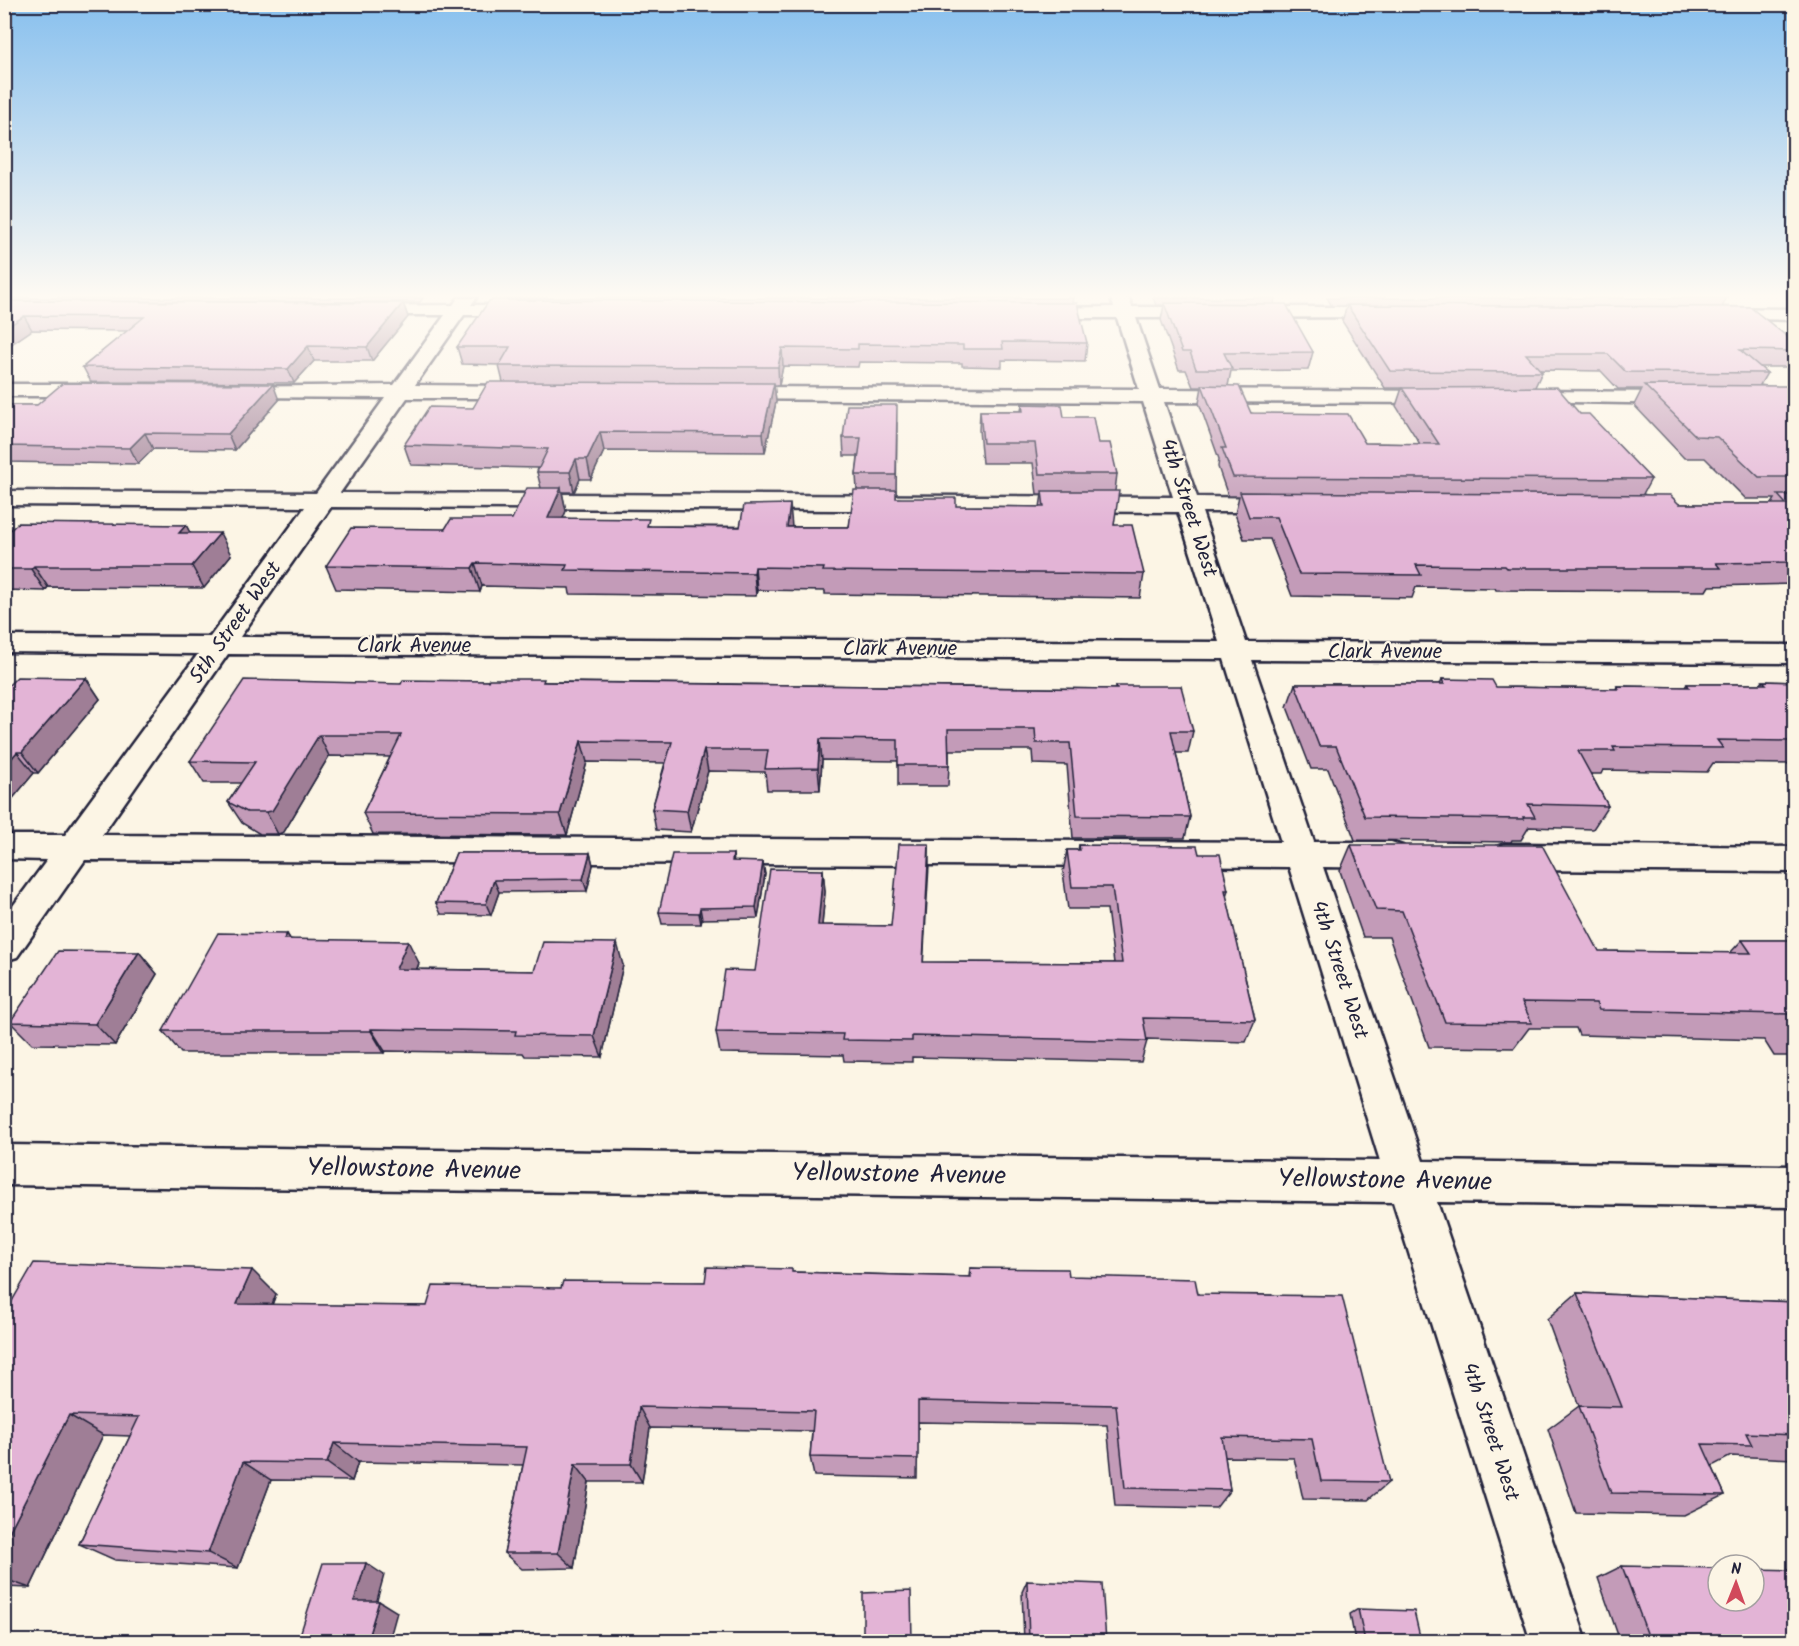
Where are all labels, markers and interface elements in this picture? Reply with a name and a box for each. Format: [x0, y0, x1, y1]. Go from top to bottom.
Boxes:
street label: 4th Street West [1150, 434, 1226, 582]
street label: 5th Street West [181, 554, 291, 691]
street label: Clark Avenue [357, 630, 472, 663]
street label: Clark Avenue [843, 633, 958, 666]
street label: Clark Avenue [1328, 636, 1443, 669]
street label: 4th Street West [1301, 896, 1377, 1044]
street label: Yellowstone Avenue [307, 1147, 522, 1193]
street label: Yellowstone Avenue [792, 1152, 1007, 1198]
street label: Yellowstone Avenue [1278, 1158, 1493, 1204]
street label: 4th Street West [1452, 1358, 1528, 1506]
north arrow [1706, 1553, 1766, 1613]
text: N [1731, 1557, 1742, 1582]

